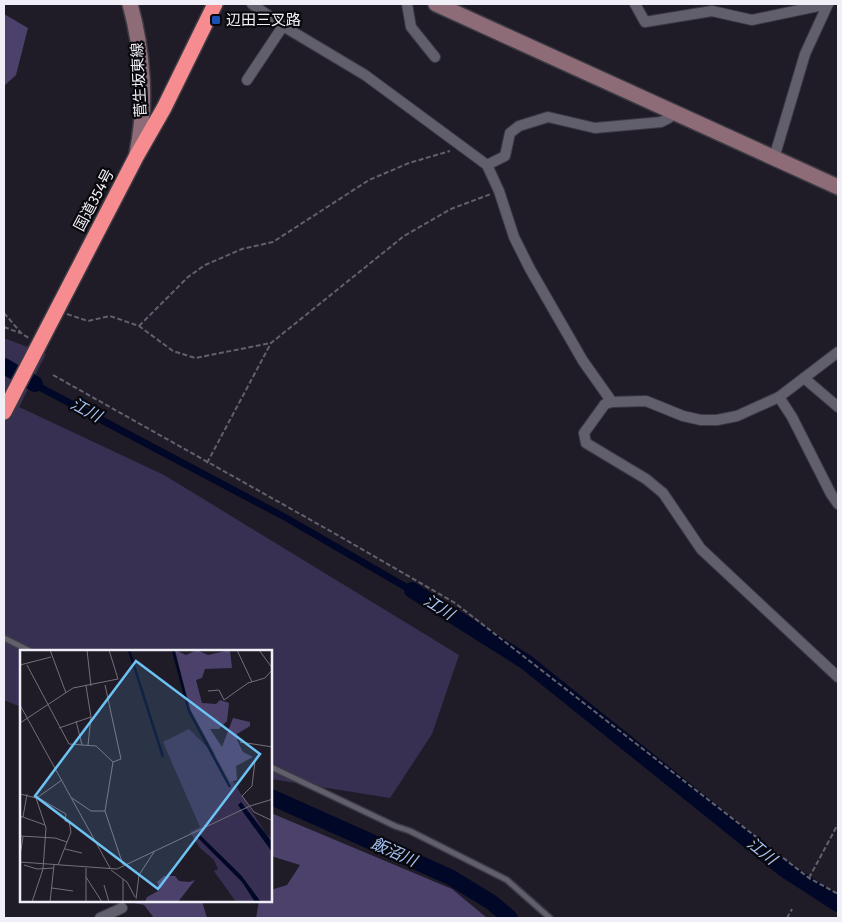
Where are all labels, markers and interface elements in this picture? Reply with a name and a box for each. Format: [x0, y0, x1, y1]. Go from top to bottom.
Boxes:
place label: 辺田三叉路 [226, 11, 301, 29]
marker: 辺田三叉路 [210, 14, 222, 26]
street label: 菅生坂東線 [128, 42, 150, 118]
street label: 国道354号 [70, 166, 118, 234]
water label: 江川 [67, 394, 106, 427]
water label: 江川 [420, 590, 459, 625]
inset map [20, 650, 272, 902]
water label: 飯沼川 [368, 834, 422, 871]
water label: 江川 [744, 834, 782, 870]

